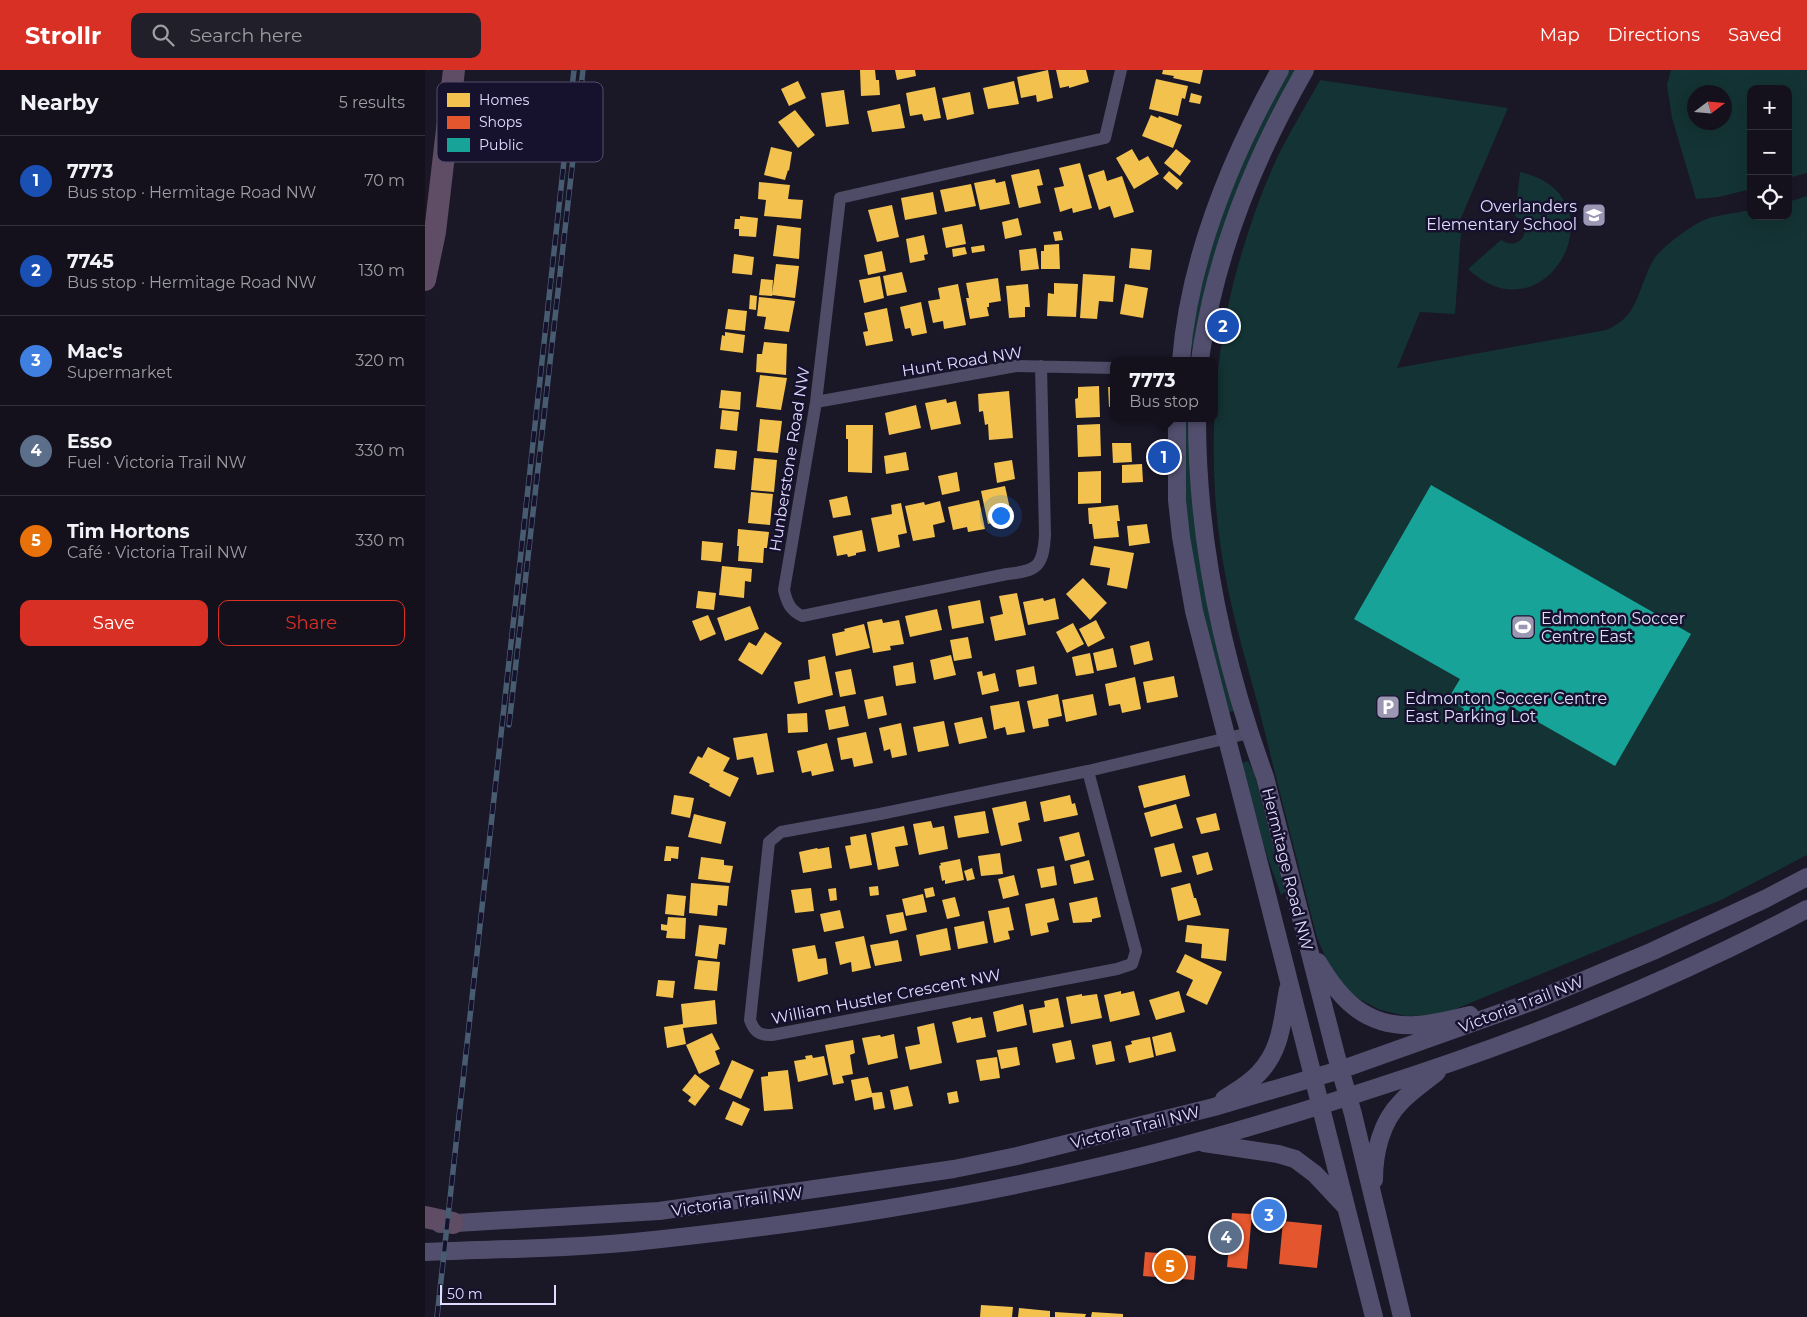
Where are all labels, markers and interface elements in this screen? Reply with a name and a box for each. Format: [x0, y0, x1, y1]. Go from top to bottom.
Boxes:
search box [131, 13, 481, 58]
text: Strollr [25, 21, 101, 50]
icon: search [149, 21, 177, 49]
text: Search here [189, 24, 302, 47]
text: Map [1540, 24, 1580, 46]
text: Directions [1608, 24, 1700, 46]
text: Saved [1728, 24, 1782, 46]
legend [437, 82, 603, 162]
north arrow [1687, 85, 1732, 130]
map controls [1747, 85, 1792, 220]
button: + [1747, 85, 1792, 130]
text: Nearby [20, 90, 99, 115]
text: Homes [479, 91, 529, 109]
text: 5 results [339, 93, 405, 112]
text: Shops [479, 113, 522, 131]
button: − [1747, 130, 1792, 175]
text: Public [479, 136, 523, 154]
text: 7773 [67, 160, 113, 183]
text: 1 [33, 171, 39, 190]
text: 70 m [364, 171, 405, 190]
button: locate [1747, 175, 1792, 220]
text: Bus stop · Hermitage Road NW [67, 183, 316, 202]
place label: Overlanders Elementary School [1426, 197, 1577, 234]
school or university icon: Overlanders Elementary School [1581, 202, 1607, 228]
text: 7745 [67, 250, 114, 273]
text: 2 [31, 261, 41, 280]
text: 130 m [358, 261, 405, 280]
text: Bus stop · Hermitage Road NW [67, 273, 316, 292]
pin: 2 [1207, 307, 1239, 345]
text: Mac's [67, 340, 123, 363]
street label: Hunt Road NW [900, 343, 1024, 380]
text: 3 [31, 351, 41, 370]
text: 320 m [355, 351, 405, 370]
popup [1110, 357, 1218, 422]
text: Supermarket [67, 363, 173, 382]
street label: Hunberstone Road NW [766, 365, 814, 553]
text: 7773 [1129, 369, 1176, 392]
text: Bus stop [1129, 392, 1199, 411]
text: Esso [67, 430, 112, 453]
pin: 1 [1148, 438, 1180, 476]
text: 4 [30, 441, 42, 460]
text: 330 m [355, 441, 405, 460]
text: Fuel · Victoria Trail NW [67, 453, 246, 472]
your location [988, 503, 1014, 529]
text: Tim Hortons [67, 520, 190, 543]
text: 5 [31, 531, 41, 550]
text: 330 m [355, 531, 405, 550]
text: Café · Victoria Trail NW [67, 543, 247, 562]
button: Save [20, 600, 208, 646]
button: Share [218, 600, 405, 646]
place label: Edmonton Soccer Centre East [1541, 609, 1685, 646]
sports icon: Edmonton Soccer Centre East [1510, 614, 1536, 640]
place label: Edmonton Soccer Centre East Parking Lot [1405, 689, 1607, 726]
parking icon: Edmonton Soccer Centre East Parking Lot [1375, 694, 1401, 720]
street label: Hermitage Road NW [1258, 786, 1317, 953]
street label: William Hustler Crescent NW [770, 965, 1003, 1028]
street label: Victoria Trail NW [1456, 972, 1587, 1037]
street label: Victoria Trail NW [1069, 1102, 1202, 1153]
street label: Victoria Trail NW [670, 1183, 804, 1220]
pin: 3 [1253, 1196, 1285, 1234]
pin: 4 [1210, 1218, 1242, 1256]
pin: 5 [1154, 1247, 1186, 1285]
scale bar [440, 1282, 556, 1305]
text: 50 m [447, 1285, 483, 1303]

